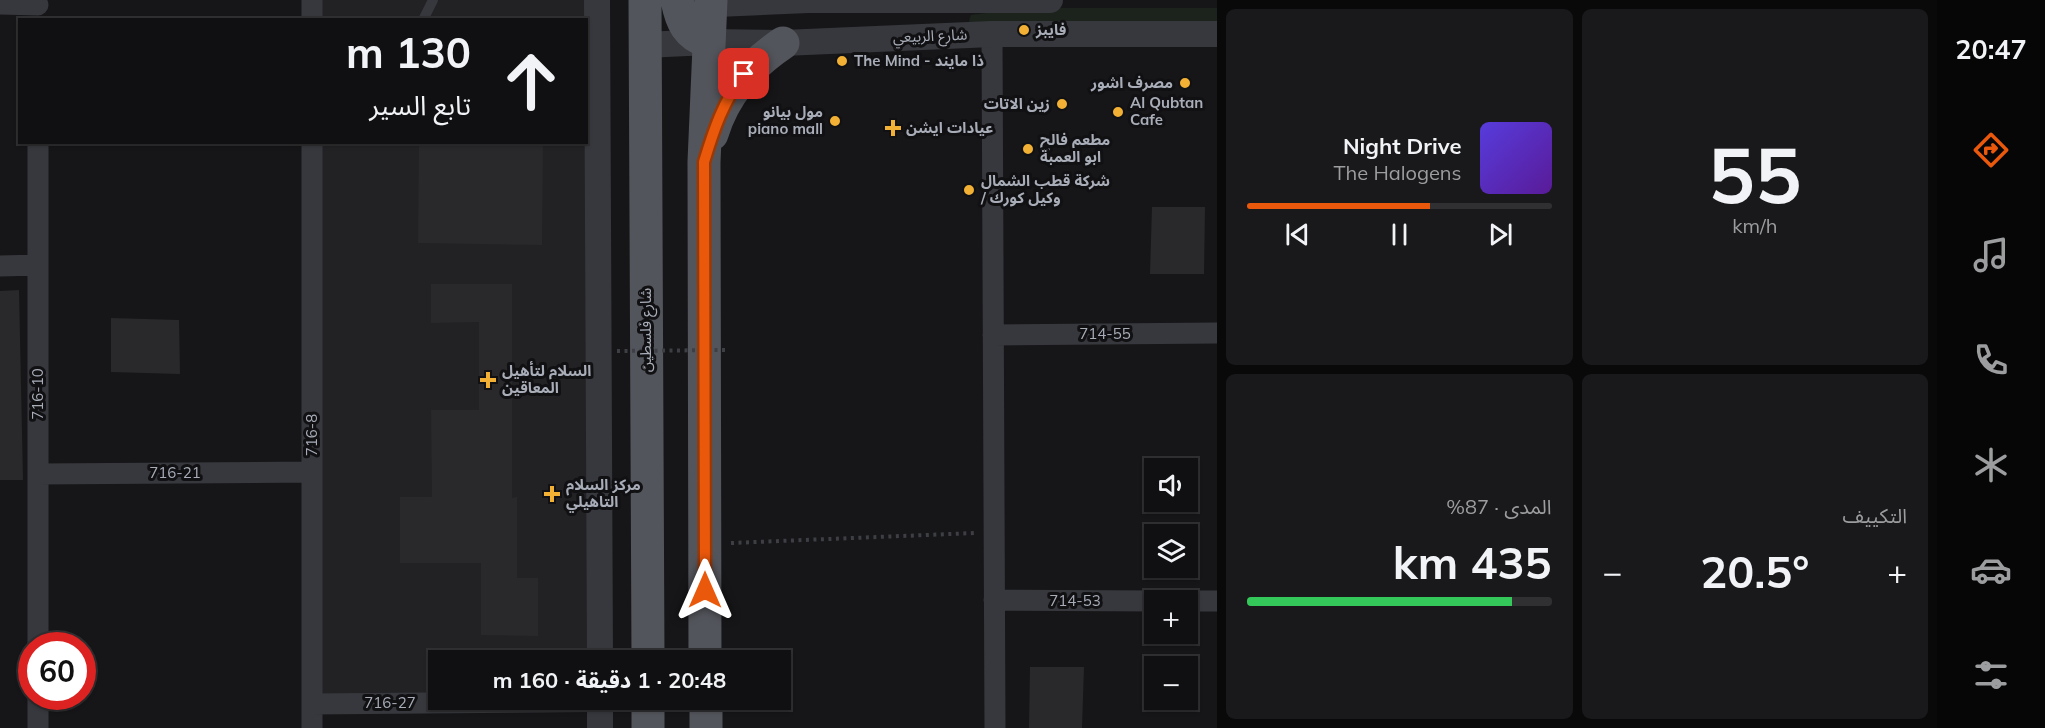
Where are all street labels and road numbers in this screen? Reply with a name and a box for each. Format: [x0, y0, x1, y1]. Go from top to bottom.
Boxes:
street label: شارع الربيعي [892, 25, 968, 49]
street label: شارع فلسطين [636, 288, 658, 372]
street label: 714-55 [1079, 324, 1131, 343]
street label: 716-10 [28, 368, 47, 420]
street label: 716-8 [302, 414, 321, 456]
street label: 716-21 [149, 463, 201, 482]
street label: 714-53 [1049, 591, 1101, 610]
street label: 716-27 [364, 693, 416, 712]

